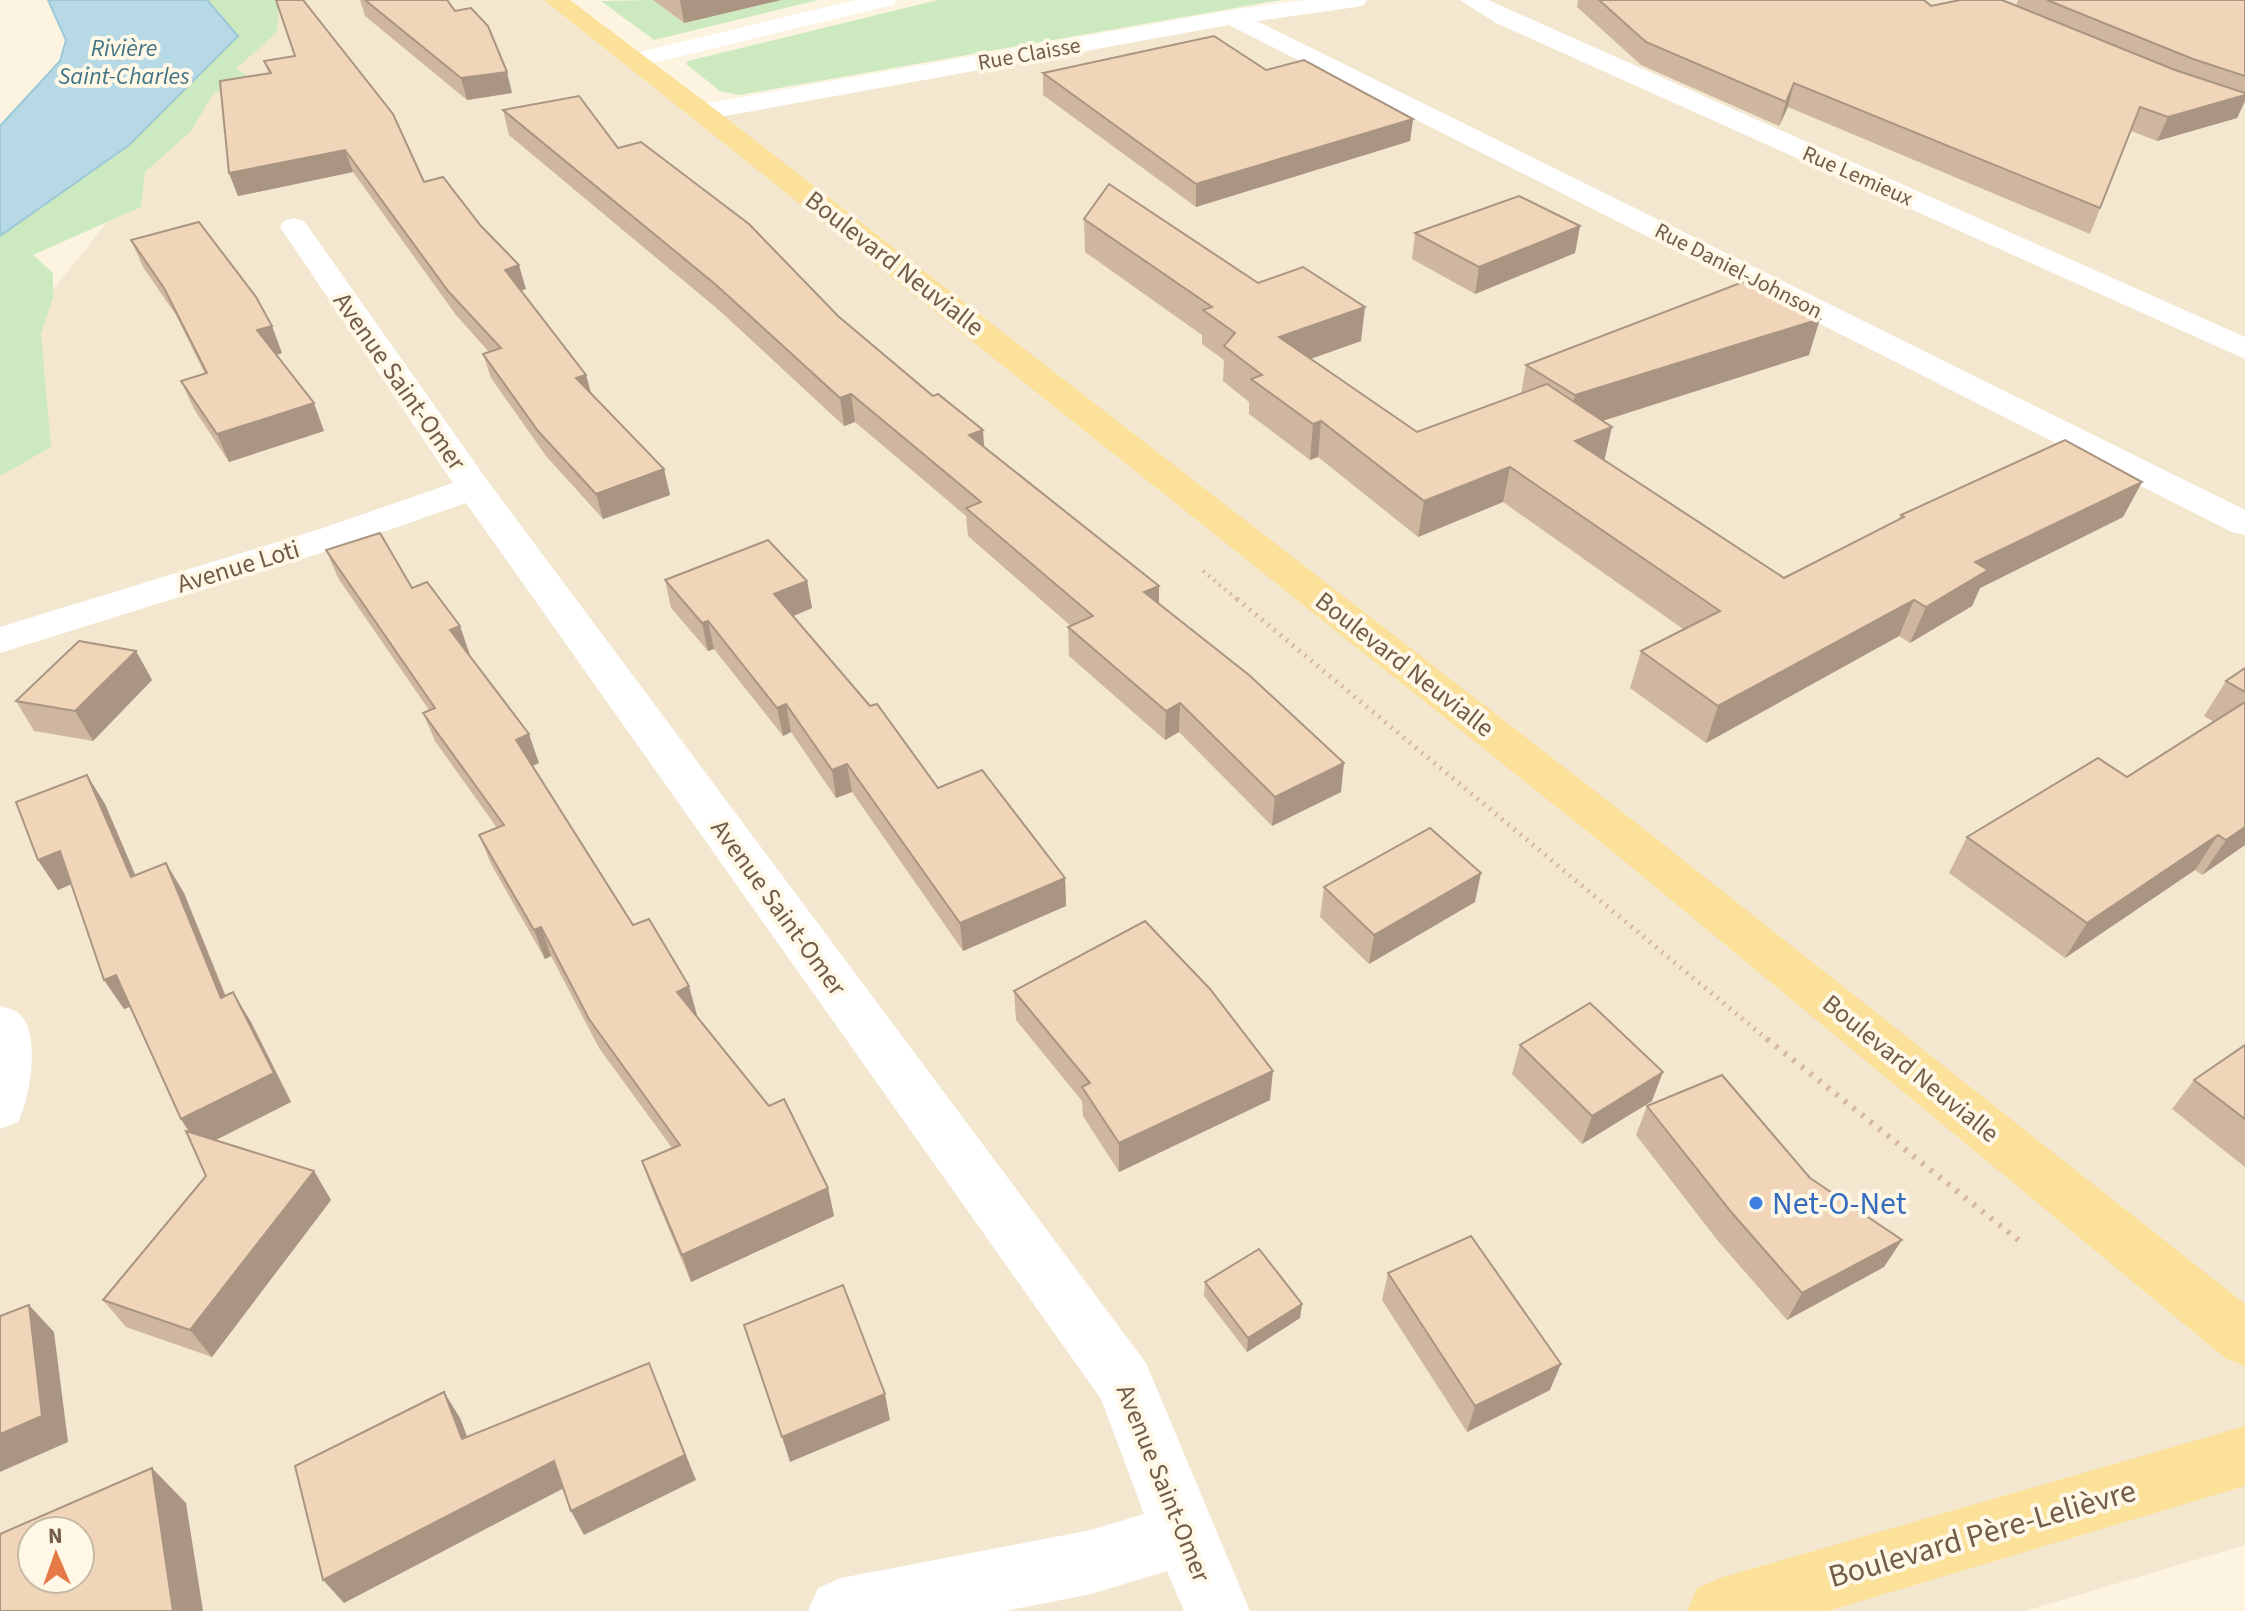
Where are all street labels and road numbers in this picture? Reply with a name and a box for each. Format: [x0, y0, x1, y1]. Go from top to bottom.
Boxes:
street label: Rue Claisse [975, 29, 1083, 79]
street label: Rue Lemieux [1797, 137, 1918, 214]
street label: Boulevard Neuvialle [797, 182, 992, 345]
street label: Rue Daniel-Johnson [1649, 215, 1828, 327]
street label: Avenue Saint-Omer [324, 285, 475, 479]
street label: Avenue Loti [172, 530, 304, 603]
street label: Boulevard Neuvialle [1307, 583, 1502, 746]
street label: Avenue Saint-Omer [702, 812, 856, 1004]
street label: Boulevard Neuvialle [1814, 985, 2007, 1151]
street label: Avenue Saint-Omer [1107, 1379, 1220, 1588]
street label: Boulevard Père-Lelièvre [1823, 1468, 2141, 1600]

